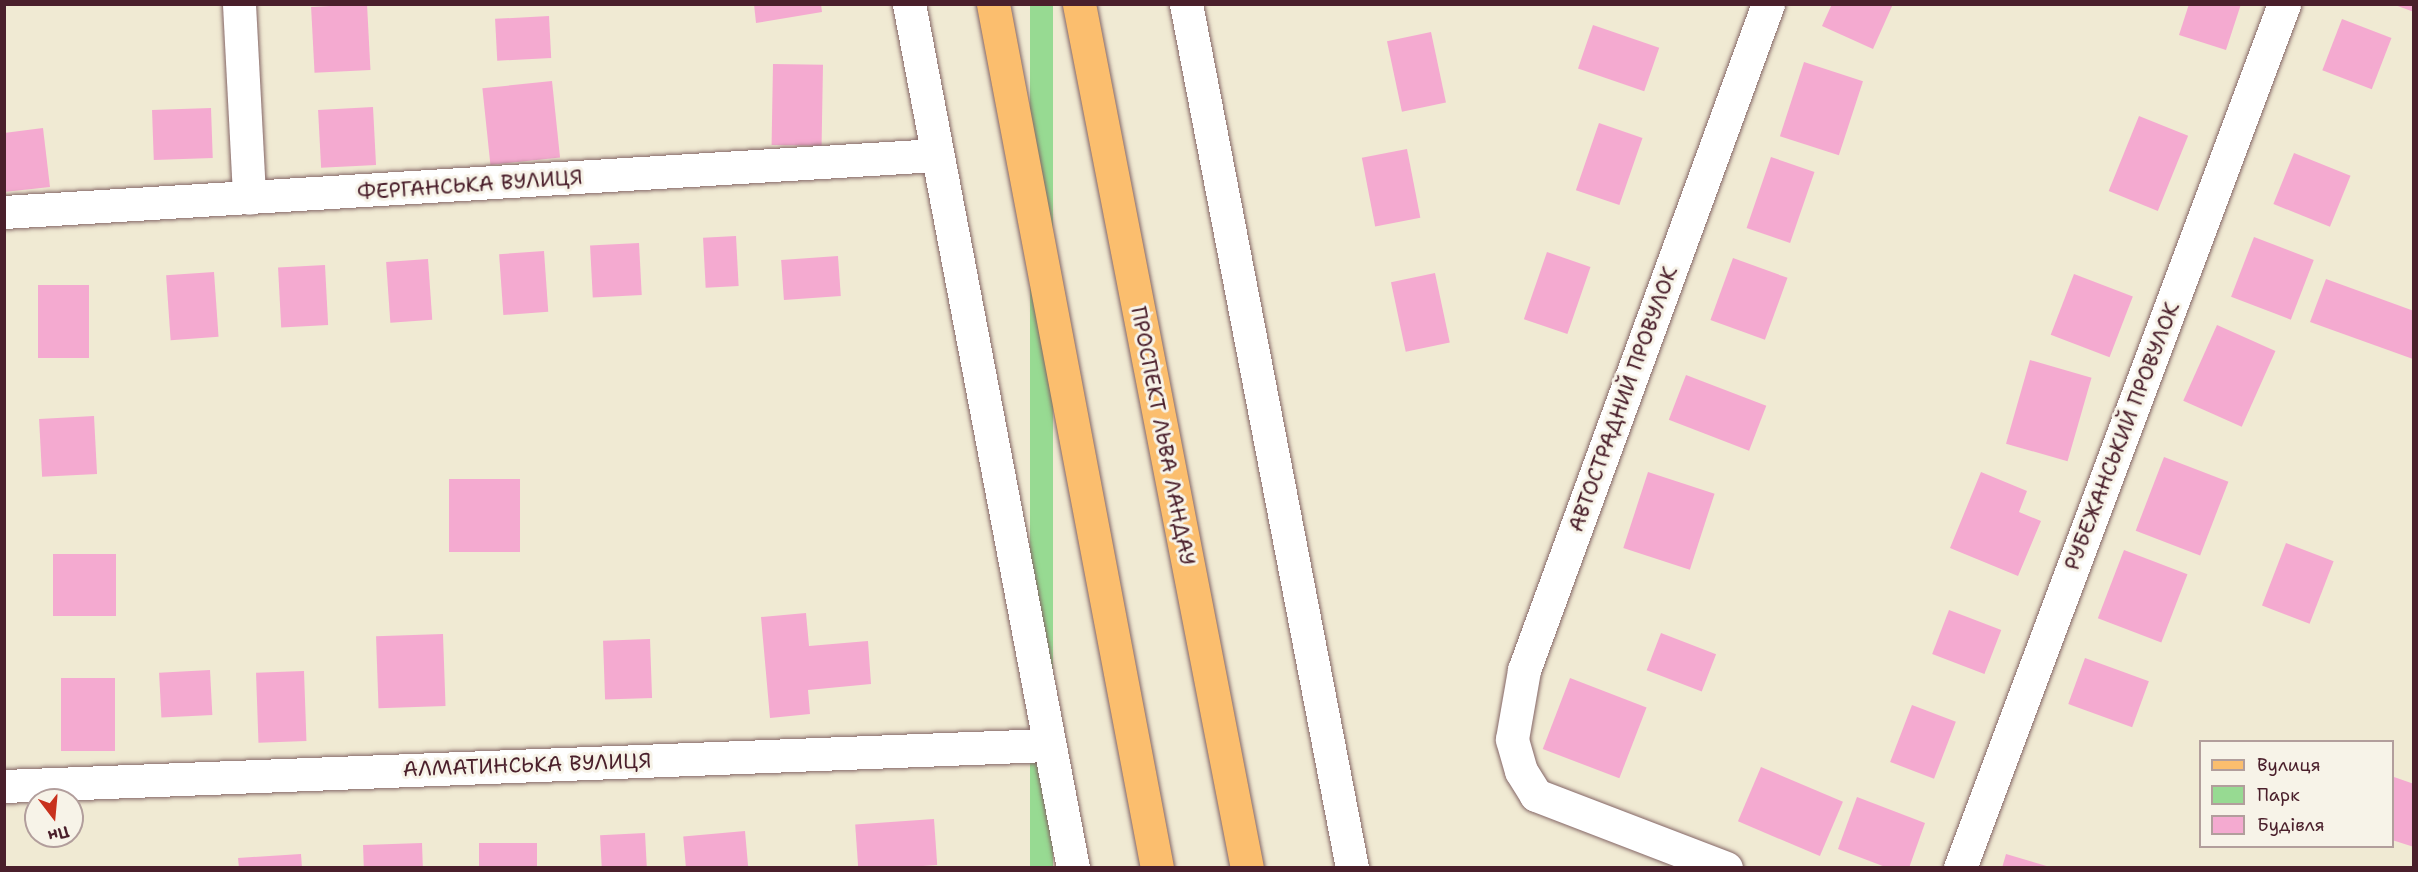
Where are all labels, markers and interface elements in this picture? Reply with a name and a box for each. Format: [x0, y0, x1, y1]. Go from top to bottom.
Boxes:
street label: ФЕРГАНСЬКА ВУЛИЦЯ [356, 165, 584, 205]
street label: АВТОСТРАДНИЙ ПРОВУЛОК [1563, 263, 1683, 535]
street label: РУБЕЖАНСЬКИЙ ПРОВУЛОК [2059, 298, 2185, 574]
street label: ПРОСПЕКТ ЛЬВА ЛАНДАУ [1126, 304, 1200, 568]
legend [2199, 740, 2394, 848]
street label: АЛМАТИНСЬКА ВУЛИЦЯ [402, 748, 652, 782]
text: Вулиця [2257, 753, 2321, 777]
text: Парк [2257, 783, 2300, 807]
north arrow [24, 788, 84, 848]
text: Будівля [2257, 813, 2325, 837]
text: Пн [46, 821, 72, 847]

